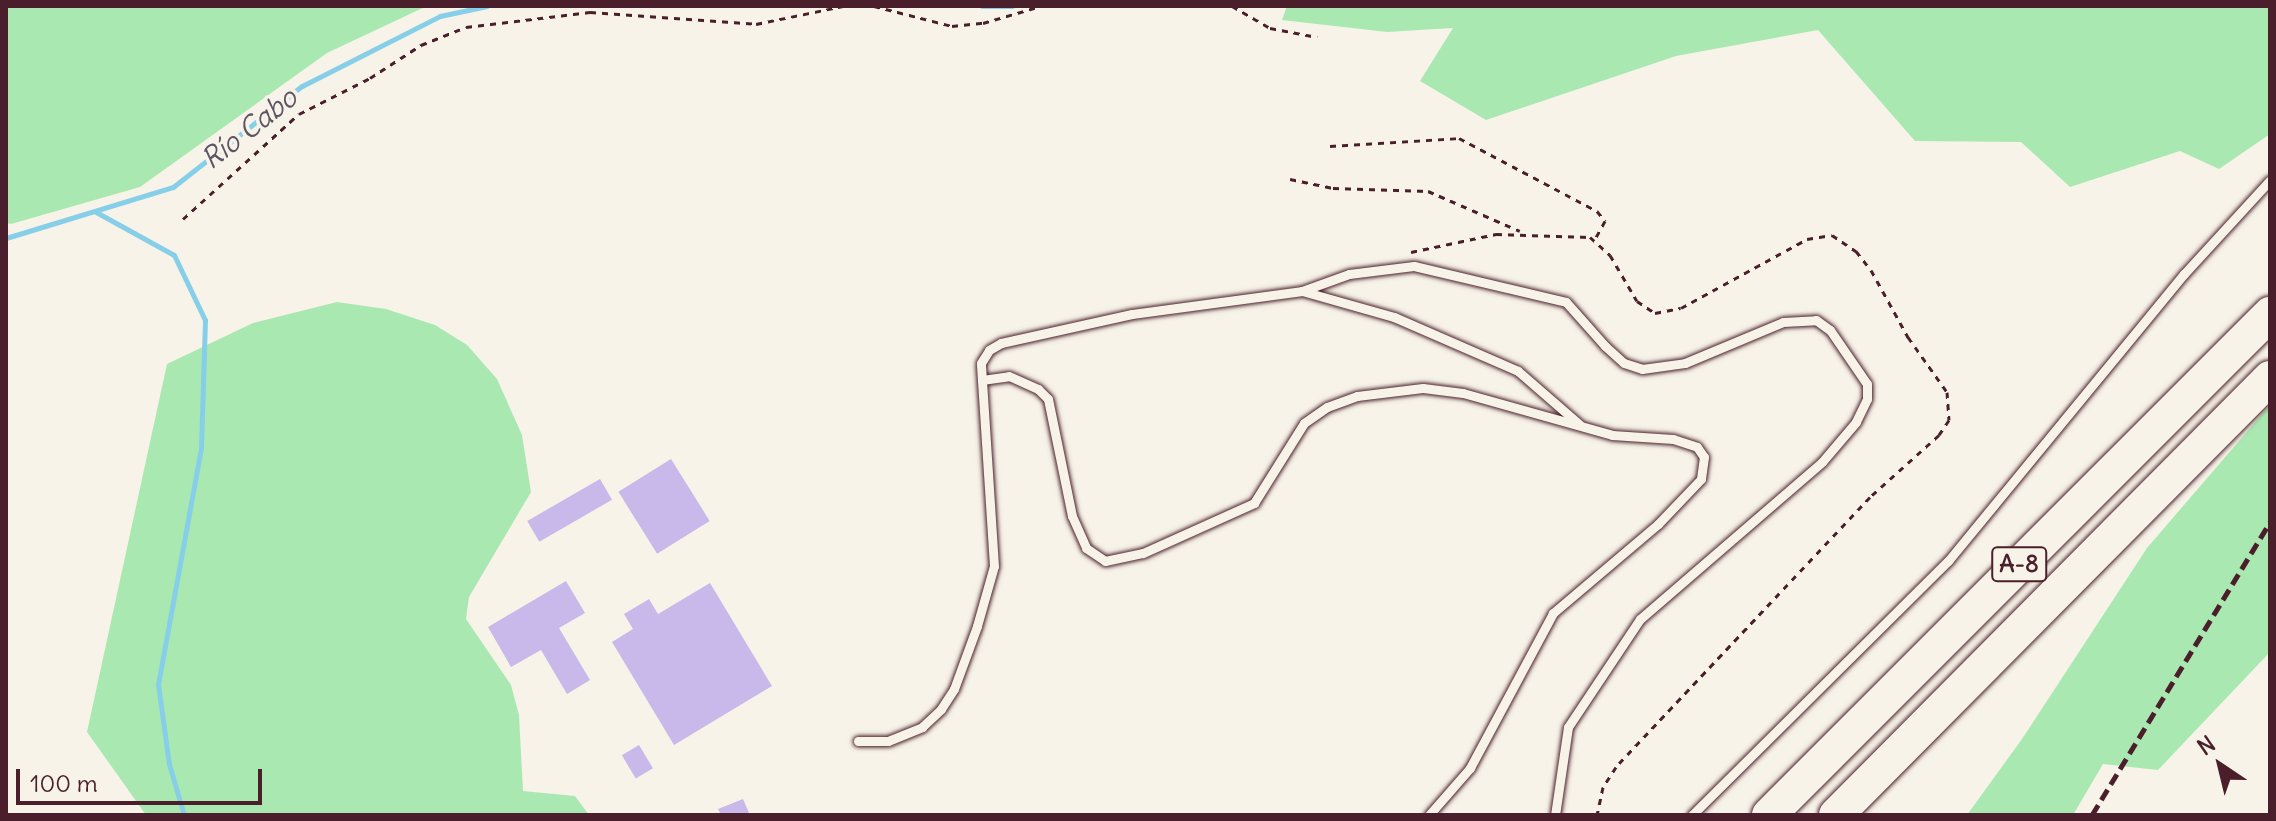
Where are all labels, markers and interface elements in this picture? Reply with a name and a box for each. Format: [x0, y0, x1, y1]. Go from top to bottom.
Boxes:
water label: Río Cabo [195, 80, 303, 176]
road number: A-8 [1991, 544, 2047, 584]
north arrow [2180, 725, 2260, 805]
text: N [2192, 730, 2220, 761]
scale bar [20, 753, 266, 803]
text: 100 m [30, 768, 98, 798]

